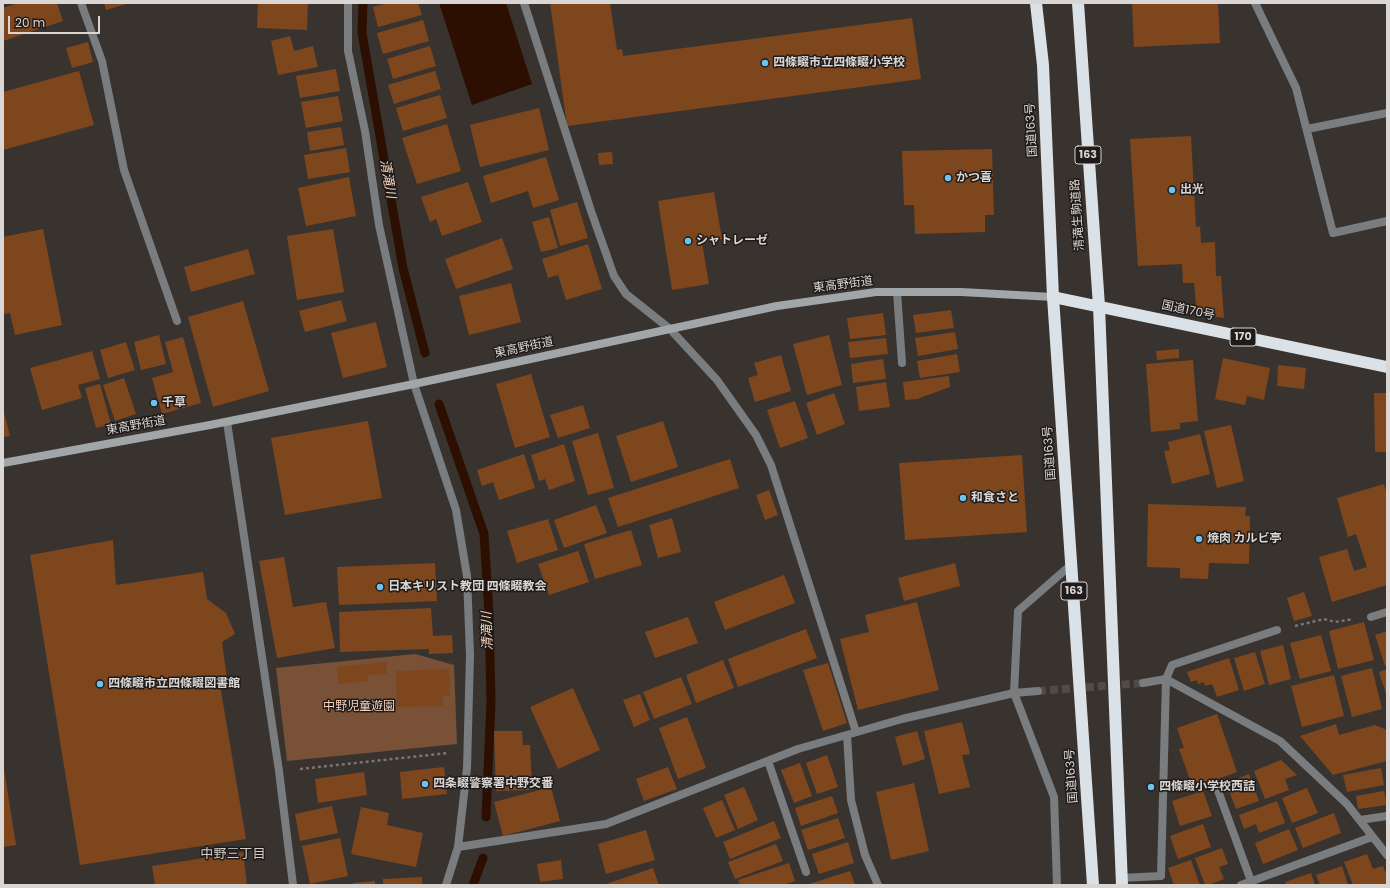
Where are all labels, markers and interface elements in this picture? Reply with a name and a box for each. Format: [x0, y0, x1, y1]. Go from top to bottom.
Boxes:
scale bar [10, 8, 102, 34]
text: 20 m [15, 14, 45, 31]
place label: 四條畷市立四條畷小学校 [773, 56, 905, 70]
marker: 四條畷市立四條畷小学校 [760, 58, 770, 68]
street label: 国道163号 [1023, 102, 1041, 158]
road number: 163 [1075, 146, 1101, 164]
water label: 清滝川 [376, 158, 398, 200]
place label: かつ喜 [956, 171, 992, 185]
marker: かつ喜 [943, 173, 953, 183]
street label: 清滝生駒道路 [1068, 179, 1088, 251]
place label: 出光 [1180, 183, 1204, 197]
marker: 出光 [1167, 185, 1177, 195]
place label: シャトレーゼ [696, 234, 768, 248]
marker: シャトレーゼ [683, 236, 693, 246]
street label: 東高野街道 [812, 274, 874, 296]
street label: 国道170号 [1160, 298, 1216, 324]
road number: 170 [1230, 328, 1256, 346]
street label: 東高野街道 [493, 335, 555, 361]
place label: 千草 [162, 396, 186, 410]
marker: 千草 [149, 398, 159, 408]
street label: 東高野街道 [105, 414, 167, 438]
street label: 国道163号 [1041, 425, 1059, 481]
place label: 和食さと [971, 491, 1019, 505]
marker: 和食さと [958, 493, 968, 503]
place label: 焼肉 カルビ亭 [1207, 532, 1282, 546]
marker: 焼肉 カルビ亭 [1194, 534, 1204, 544]
place label: 日本キリスト教団 四條畷教会 [388, 580, 547, 594]
marker: 日本キリスト教団 四條畷教会 [375, 582, 385, 592]
road number: 163 [1061, 582, 1087, 600]
water label: 清滝川 [480, 611, 496, 651]
place label: 四條畷市立四條畷図書館 [108, 677, 240, 691]
marker: 四條畷市立四條畷図書館 [95, 679, 105, 689]
park label: 中野児童遊園 [323, 700, 395, 714]
street label: 国道163号 [1063, 748, 1081, 804]
place label: 四条畷警察署中野交番 [433, 777, 553, 791]
marker: 四条畷警察署中野交番 [420, 779, 430, 789]
place label: 四條畷小学校西詰 [1159, 780, 1255, 794]
marker: 四條畷小学校西詰 [1146, 782, 1156, 792]
district label: 中野三丁目 [201, 847, 265, 863]

